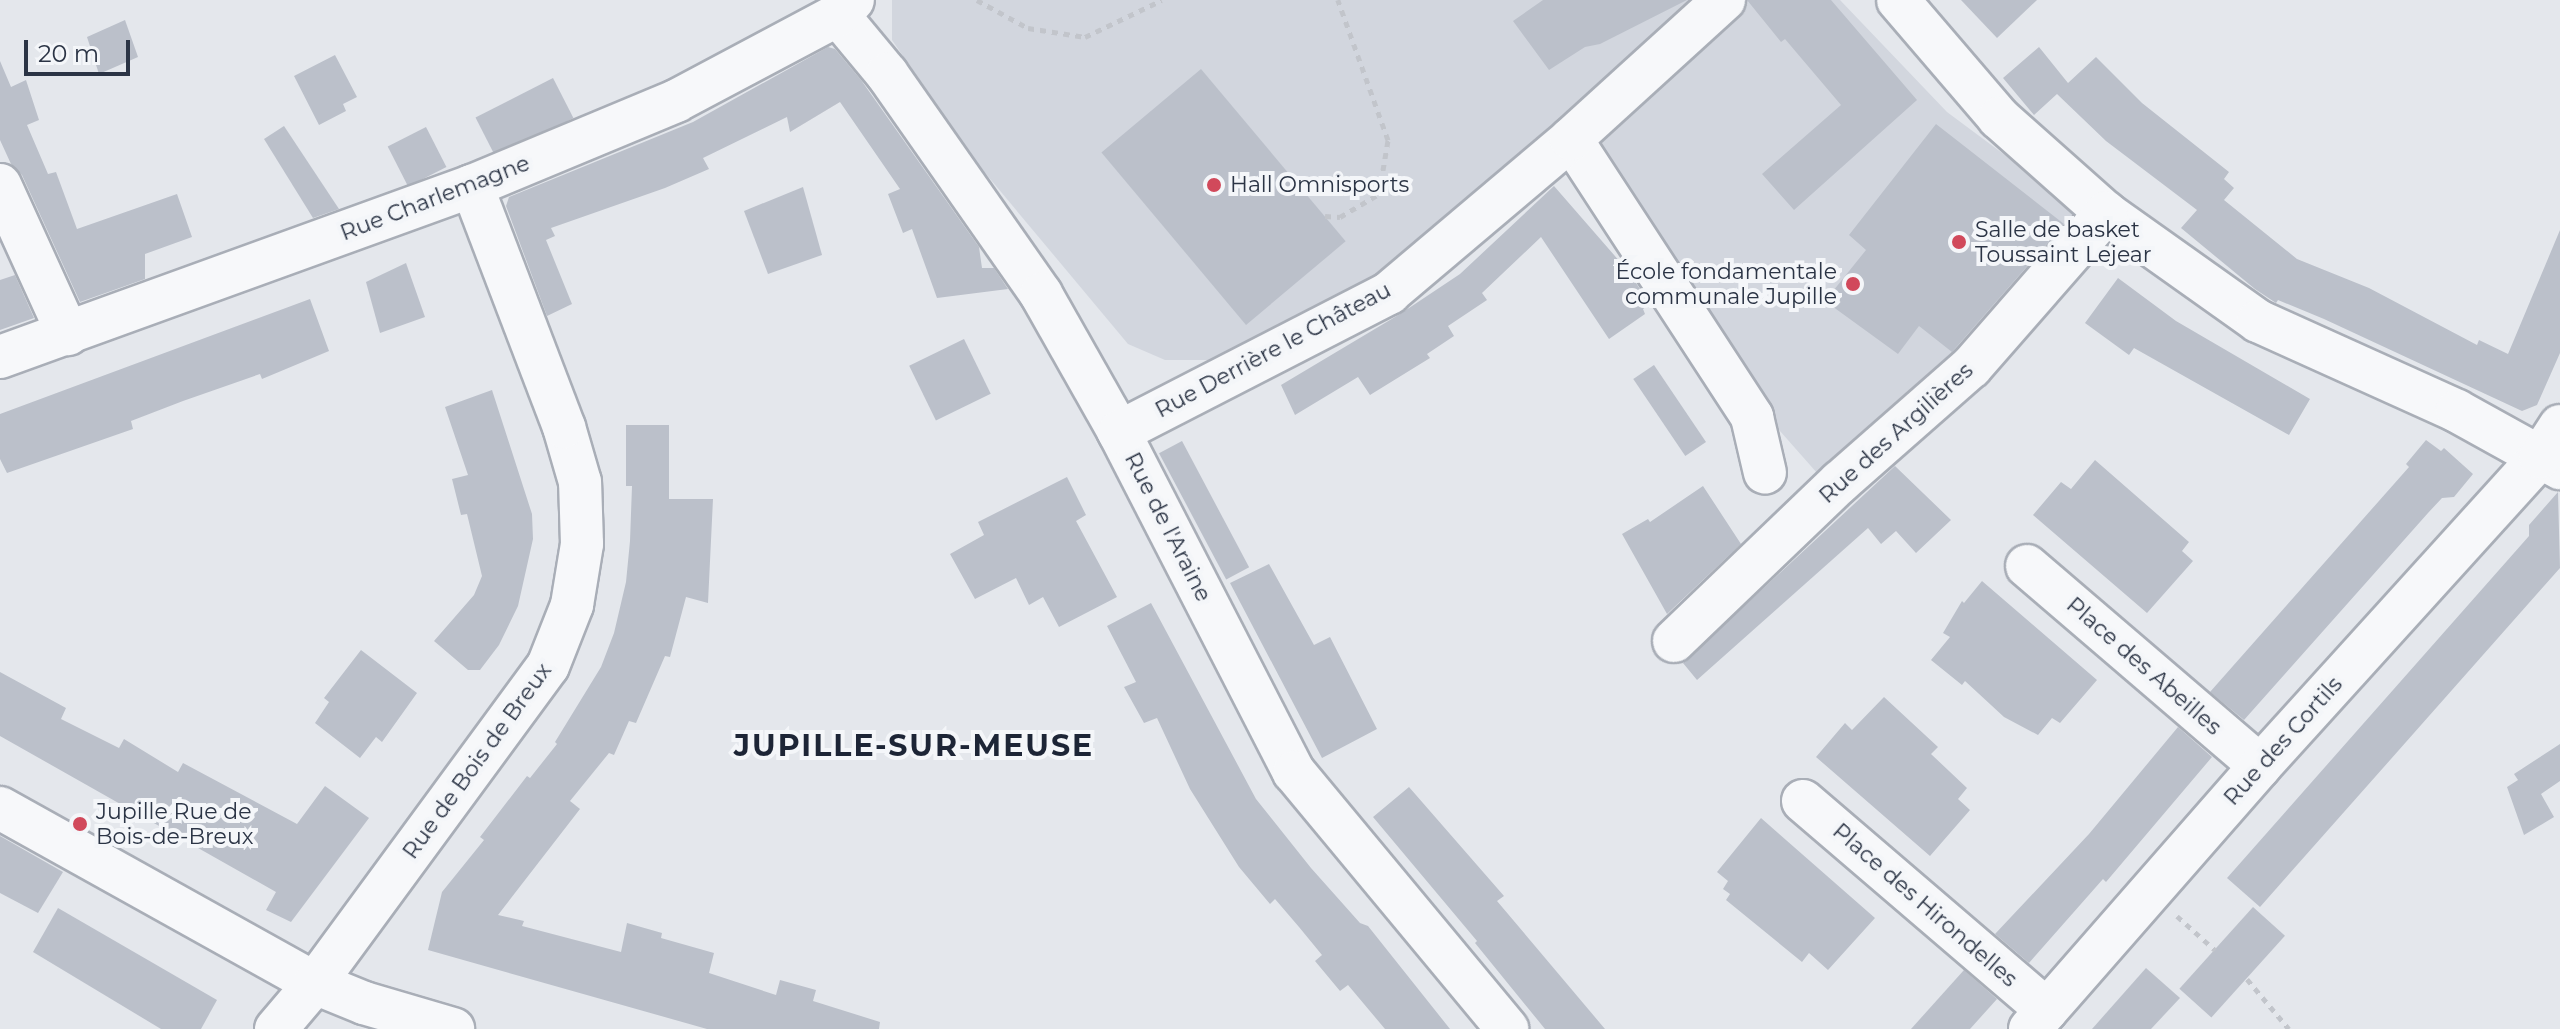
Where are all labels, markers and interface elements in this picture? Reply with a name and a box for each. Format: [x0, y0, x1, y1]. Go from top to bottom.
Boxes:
scale bar [28, 24, 134, 74]
text: 20 m [38, 39, 99, 68]
street label: Rue Charlemagne [337, 150, 533, 246]
place label: Hall Omnisports [1230, 172, 1409, 198]
marker: Hall Omnisports [1205, 176, 1223, 194]
place label: Salle de basket Toussaint Lejear [1975, 216, 2152, 268]
marker: Salle de basket Toussaint Lejear [1950, 233, 1968, 251]
place label: École fondamentale communale Jupille [1615, 258, 1837, 310]
marker: École fondamentale communale Jupille [1844, 275, 1862, 293]
street label: Rue Derrière le Château [1151, 277, 1395, 423]
street label: Rue des Argilières [1814, 357, 1978, 509]
street label: Rue de l'Araine [1119, 448, 1217, 606]
street label: Place des Abeilles [2061, 592, 2227, 740]
street label: Rue de Bois de Breux [397, 658, 557, 864]
street label: Rue des Cortils [2218, 671, 2348, 811]
district label: JUPILLE-SUR-MEUSE [734, 728, 1094, 764]
place label: Jupille Rue de Bois-de-Breux [96, 798, 253, 850]
marker: Jupille Rue de Bois-de-Breux [71, 815, 89, 833]
street label: Place des Hirondelles [1827, 818, 2023, 992]

